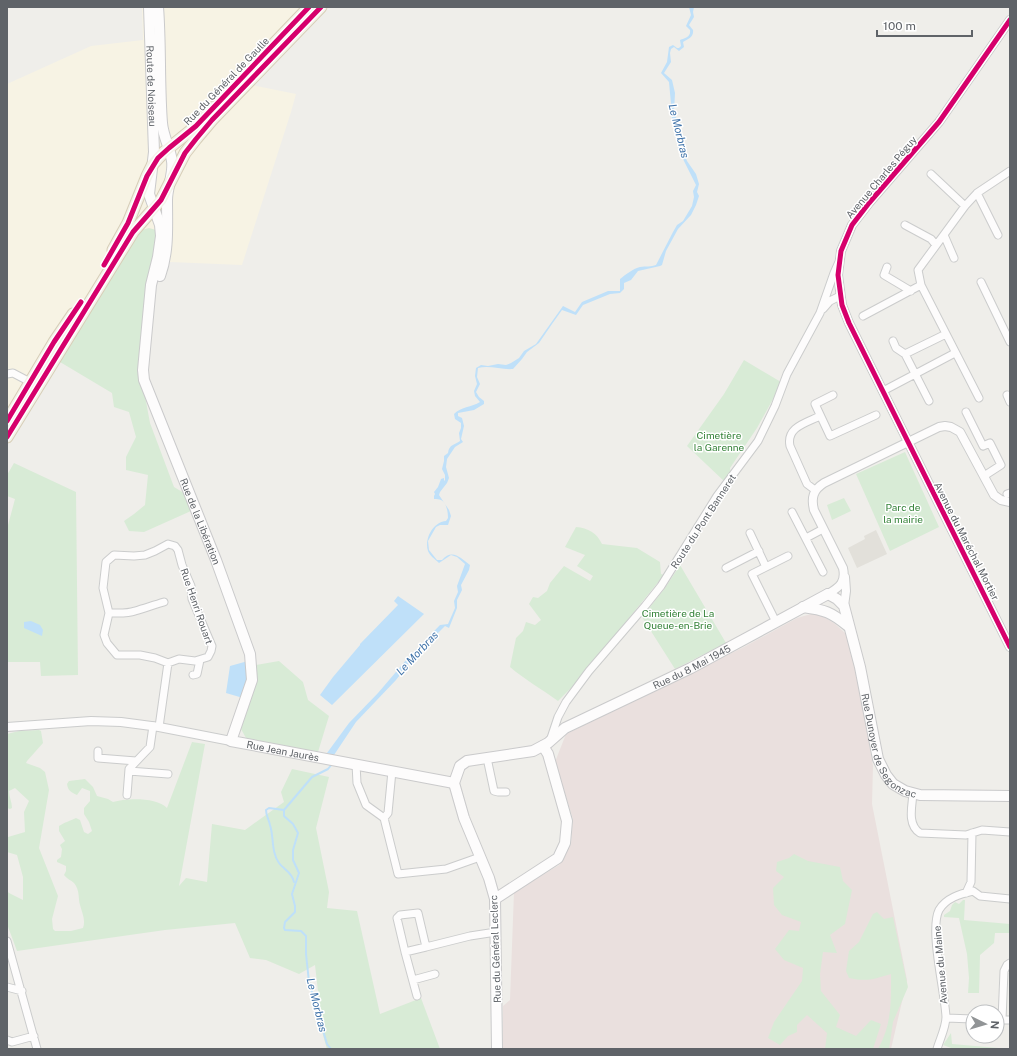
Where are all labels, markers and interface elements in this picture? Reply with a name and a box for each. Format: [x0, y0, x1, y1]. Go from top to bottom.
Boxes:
scale bar [877, 12, 972, 38]
text: 100 m [883, 19, 916, 33]
street label: Rue du Général de Gaulle [181, 34, 271, 127]
street label: Route de Noiseau [144, 45, 159, 127]
water label: Le Morbras [666, 103, 692, 160]
street label: Avenue Charles Péguy [843, 133, 919, 221]
park label: Cimetière la Garenne [694, 429, 745, 453]
street label: Route du Pont Banneret [668, 471, 738, 571]
street label: Rue de la Libération [178, 476, 223, 566]
street label: Avenue du Maréchal Mortier [932, 480, 1002, 602]
park label: Parc de la mairie [883, 501, 923, 525]
street label: Rue Henri Rouart [178, 566, 216, 646]
park label: Cimetière de La Queue-en-Brie [642, 607, 714, 631]
water label: Le Morbras [394, 628, 441, 677]
street label: Rue du 8 Mai 1945 [651, 642, 733, 691]
street label: Rue Dunoyer de Segonzac [859, 692, 918, 800]
street label: Rue Jean Jaurès [246, 738, 320, 763]
street label: Rue du Général Leclerc [487, 895, 503, 1003]
street label: Avenue du Maine [931, 925, 949, 1005]
water label: Le Morbras [304, 977, 330, 1034]
north arrow [965, 1004, 1005, 1044]
text: N [989, 1020, 1001, 1030]

